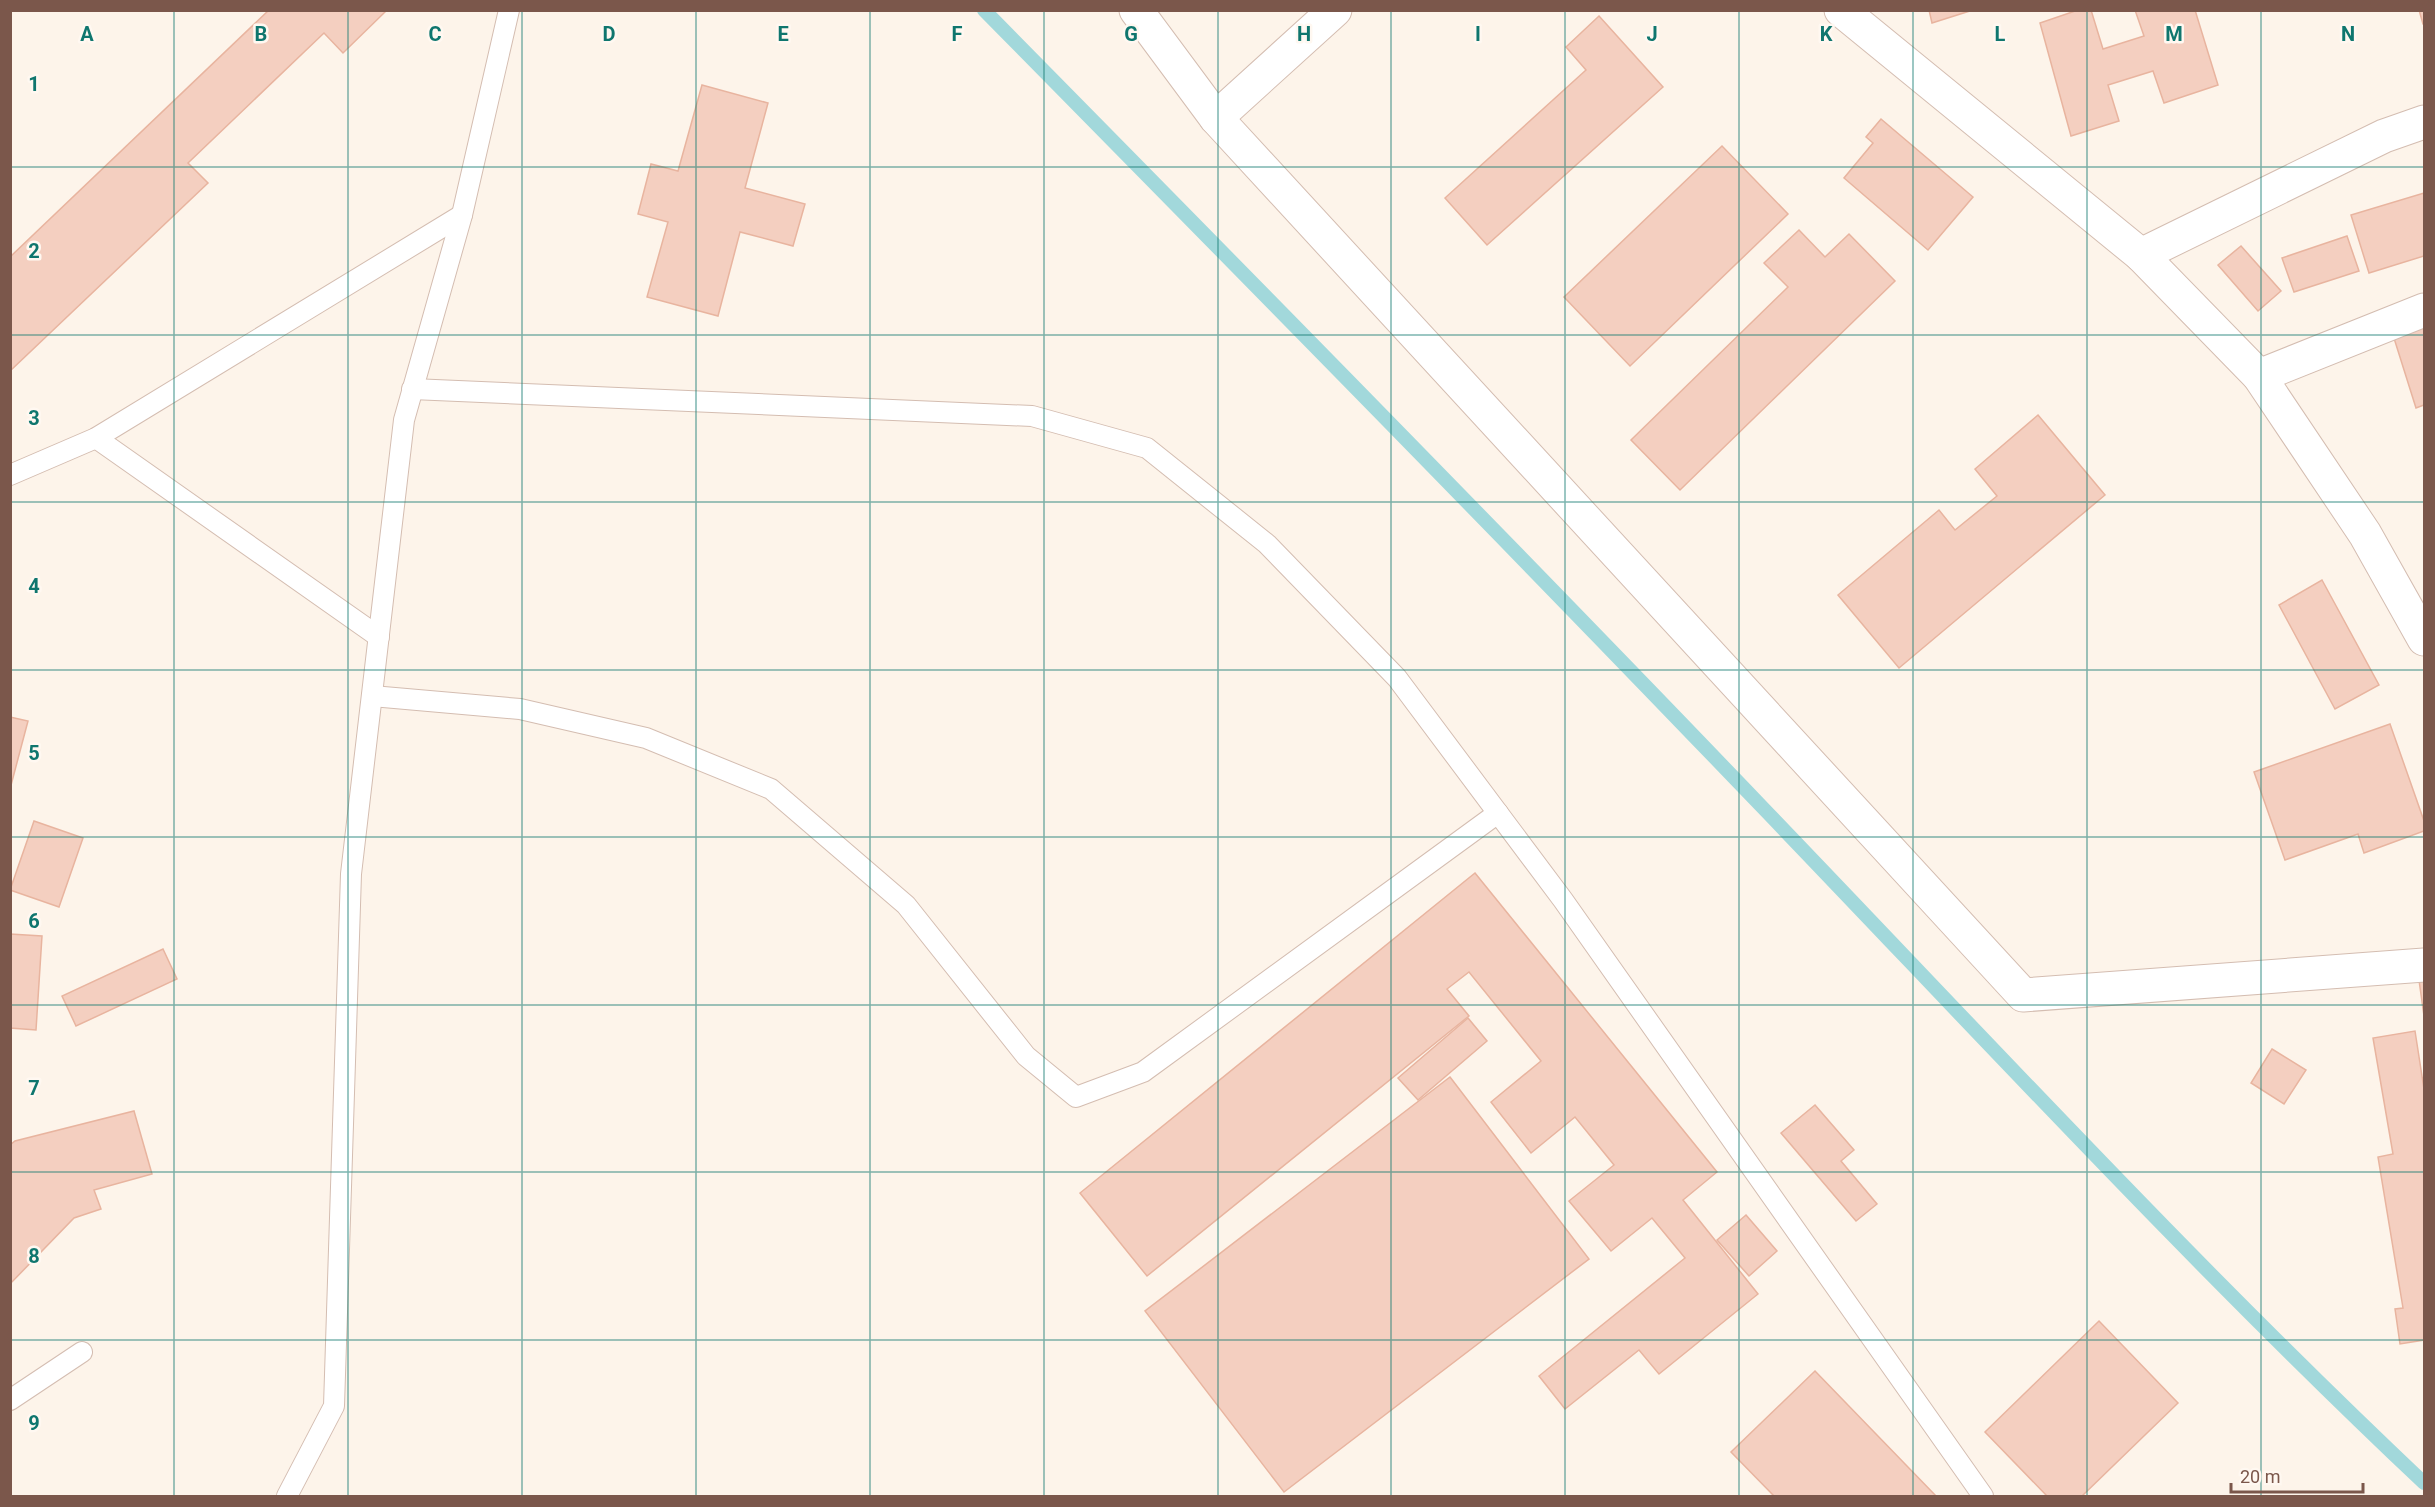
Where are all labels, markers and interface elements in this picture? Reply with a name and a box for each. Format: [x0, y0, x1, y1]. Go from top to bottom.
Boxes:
text: A [80, 22, 94, 46]
text: B [255, 22, 267, 46]
text: C [428, 22, 442, 46]
text: D [603, 22, 616, 46]
text: E [777, 22, 789, 46]
text: F [952, 22, 963, 46]
text: G [1124, 22, 1138, 46]
text: H [1297, 22, 1311, 46]
text: I [1475, 22, 1481, 46]
text: J [1646, 22, 1658, 46]
text: K [1820, 22, 1833, 46]
text: L [1995, 22, 2006, 46]
text: M [2165, 22, 2183, 46]
text: N [2341, 22, 2355, 46]
text: 1 [28, 72, 40, 96]
text: 2 [28, 239, 40, 263]
text: 3 [28, 406, 40, 430]
text: 4 [28, 574, 40, 598]
text: 5 [28, 741, 40, 765]
text: 6 [28, 909, 40, 933]
text: 7 [28, 1076, 40, 1100]
text: 8 [28, 1244, 40, 1268]
text: 9 [28, 1411, 40, 1435]
scale bar [2231, 1456, 2363, 1494]
text: 20 m [2240, 1466, 2280, 1487]

